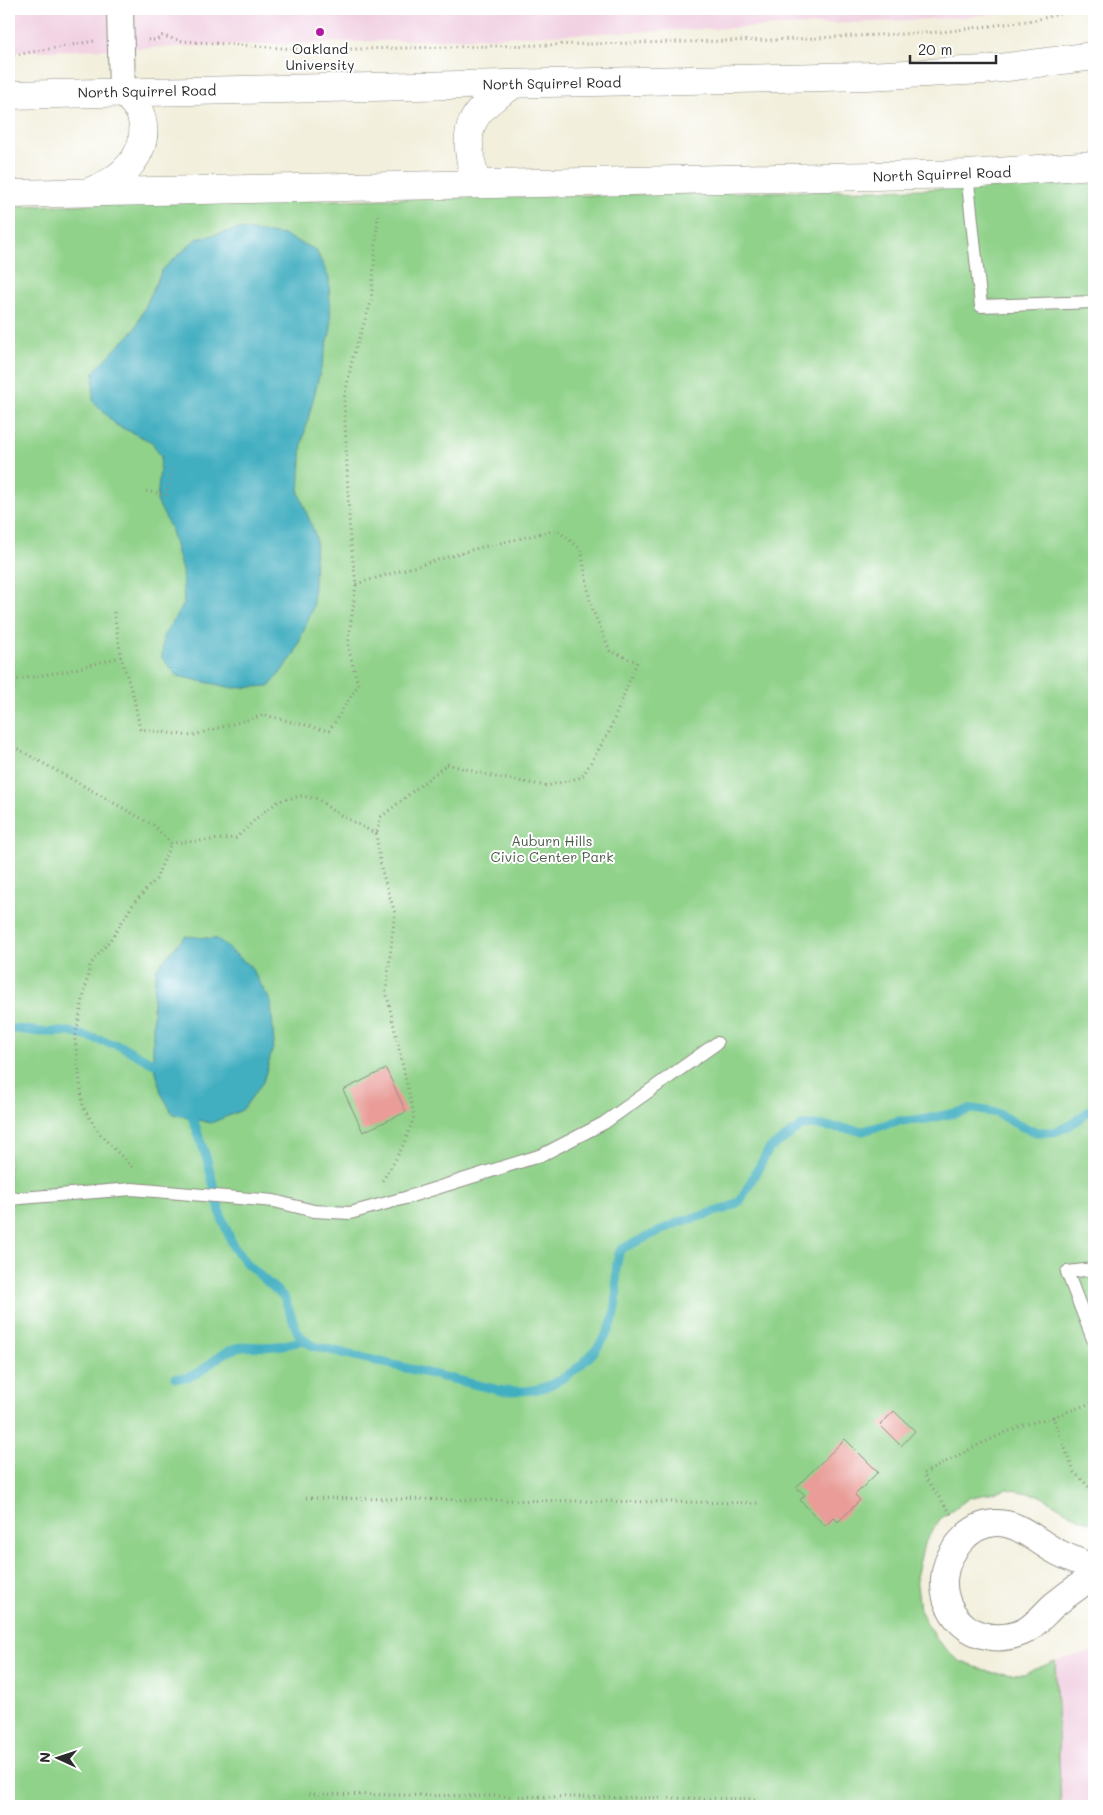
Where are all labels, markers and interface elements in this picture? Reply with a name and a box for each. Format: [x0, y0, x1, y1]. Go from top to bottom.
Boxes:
marker: Oakland University [314, 26, 326, 38]
scale bar [910, 32, 997, 64]
place label: Oakland University [285, 39, 355, 74]
text: 20 m [918, 39, 952, 59]
street label: North Squirrel Road [483, 72, 622, 94]
street label: North Squirrel Road [78, 80, 217, 102]
street label: North Squirrel Road [872, 162, 1012, 186]
park label: Auburn Hills Civic Center Park [490, 831, 614, 866]
north arrow [32, 1732, 82, 1782]
text: N [35, 1751, 54, 1763]

